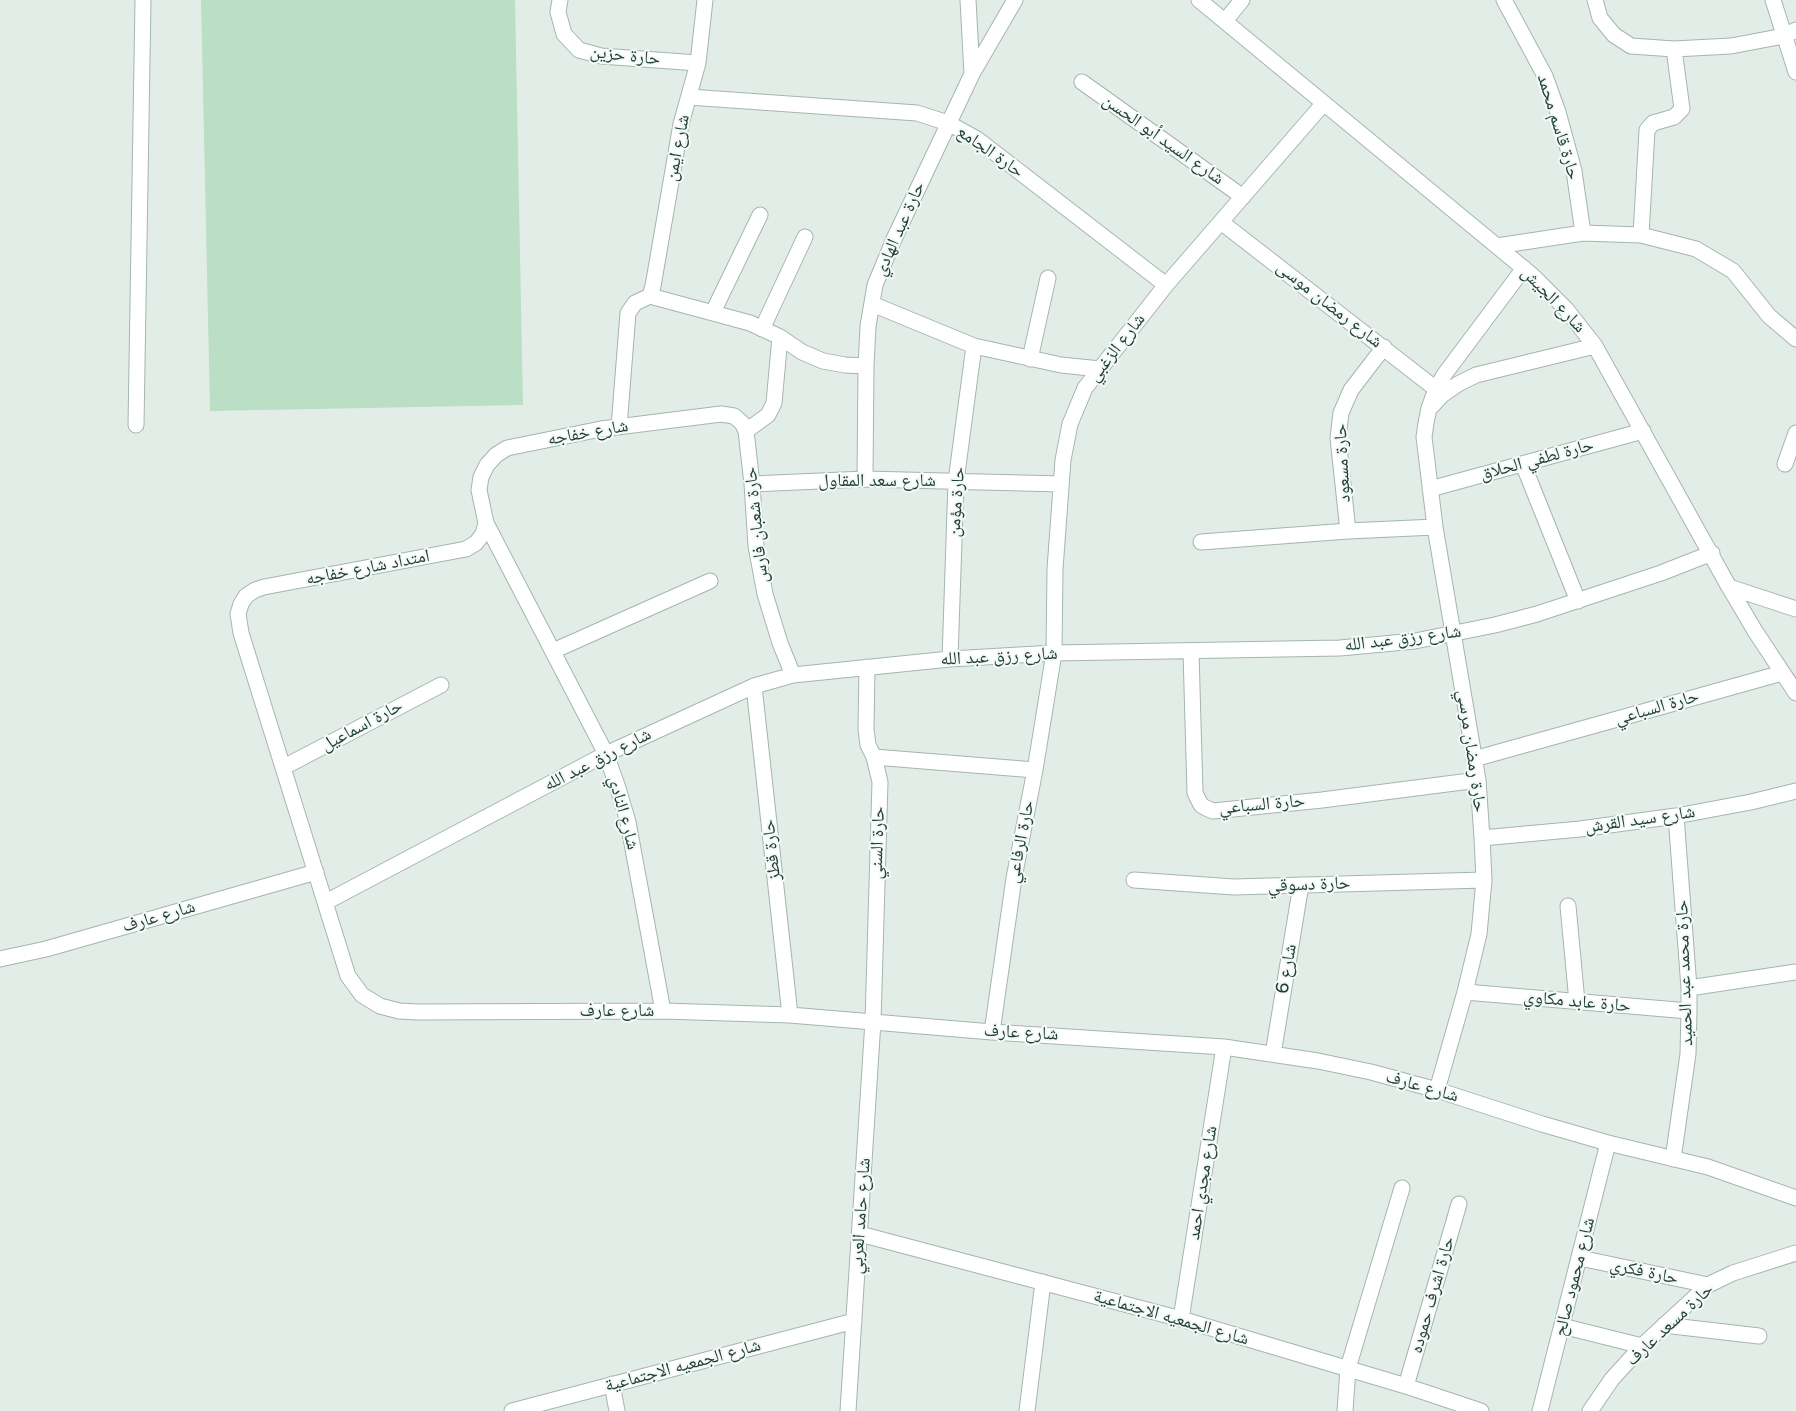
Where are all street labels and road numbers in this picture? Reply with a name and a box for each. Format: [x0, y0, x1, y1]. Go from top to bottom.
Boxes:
street label: حارة حزين [589, 42, 661, 70]
street label: حارة قاسم محمد [1532, 72, 1584, 182]
street label: شارع السيد أبو الحسن [1098, 90, 1228, 190]
street label: شارع ايمن [661, 113, 695, 183]
street label: حارة الجامع [953, 121, 1027, 183]
street label: حارة عبد الهادي [870, 179, 930, 279]
street label: شارع رمضان موسى [1272, 257, 1386, 353]
street label: شارع الجيش [1516, 262, 1590, 338]
street label: شارع الزغبي [1084, 309, 1150, 387]
street label: شارع خفاجه [546, 415, 630, 451]
street label: حارة مسعود [1330, 423, 1356, 503]
street label: حارة لطفي الحلاق [1478, 434, 1596, 486]
street label: حارة شعبان فارس [740, 466, 774, 584]
street label: حارة مؤمن [944, 466, 970, 538]
street label: شارع سعد المقاول [818, 470, 936, 492]
street label: امتداد شارع خفاجه [304, 545, 432, 591]
street label: شارع رزق عبد الله [1343, 621, 1463, 657]
street label: شارع رزق عبد الله [940, 643, 1058, 671]
street label: حارة السباعي [1613, 686, 1701, 730]
street label: حارة رمضان مرسي [1452, 688, 1490, 814]
street label: حارة اسماعيل [318, 696, 406, 756]
street label: شارع رزق عبد الله [541, 724, 655, 796]
street label: شارع النادي [603, 774, 643, 852]
street label: حارة السباعي [1218, 790, 1306, 820]
street label: حارة الرفاعي [1002, 799, 1040, 885]
street label: شارع سيد القرش [1584, 802, 1696, 838]
street label: حارة السني [866, 806, 890, 880]
street label: حارة قطز [758, 818, 786, 882]
street label: حارة دسوقي [1267, 873, 1351, 897]
street label: شارع عارف [120, 896, 198, 938]
street label: حارة محمد عبد الحميد [1672, 900, 1698, 1046]
street label: شارع 6 [1272, 942, 1302, 996]
street label: حارة عابد مكاوي [1523, 987, 1631, 1017]
street label: شارع عارف [580, 1000, 654, 1022]
street label: شارع عارف [983, 1020, 1059, 1046]
street label: شارع عارف [1383, 1066, 1461, 1108]
street label: شارع مجدي احمد [1183, 1124, 1223, 1242]
street label: شارع حامد العربي [846, 1157, 876, 1275]
street label: شارع محمود صالح [1550, 1215, 1600, 1339]
street label: حارة اشرف حموده [1406, 1234, 1460, 1356]
street label: حارة فكري [1608, 1254, 1680, 1290]
street label: حارة مسعد عارف [1622, 1279, 1718, 1371]
street label: شارع الجمعيه الاجتماعية [1091, 1286, 1251, 1350]
street label: شارع الجمعيه الاجتماعية [603, 1335, 763, 1397]

